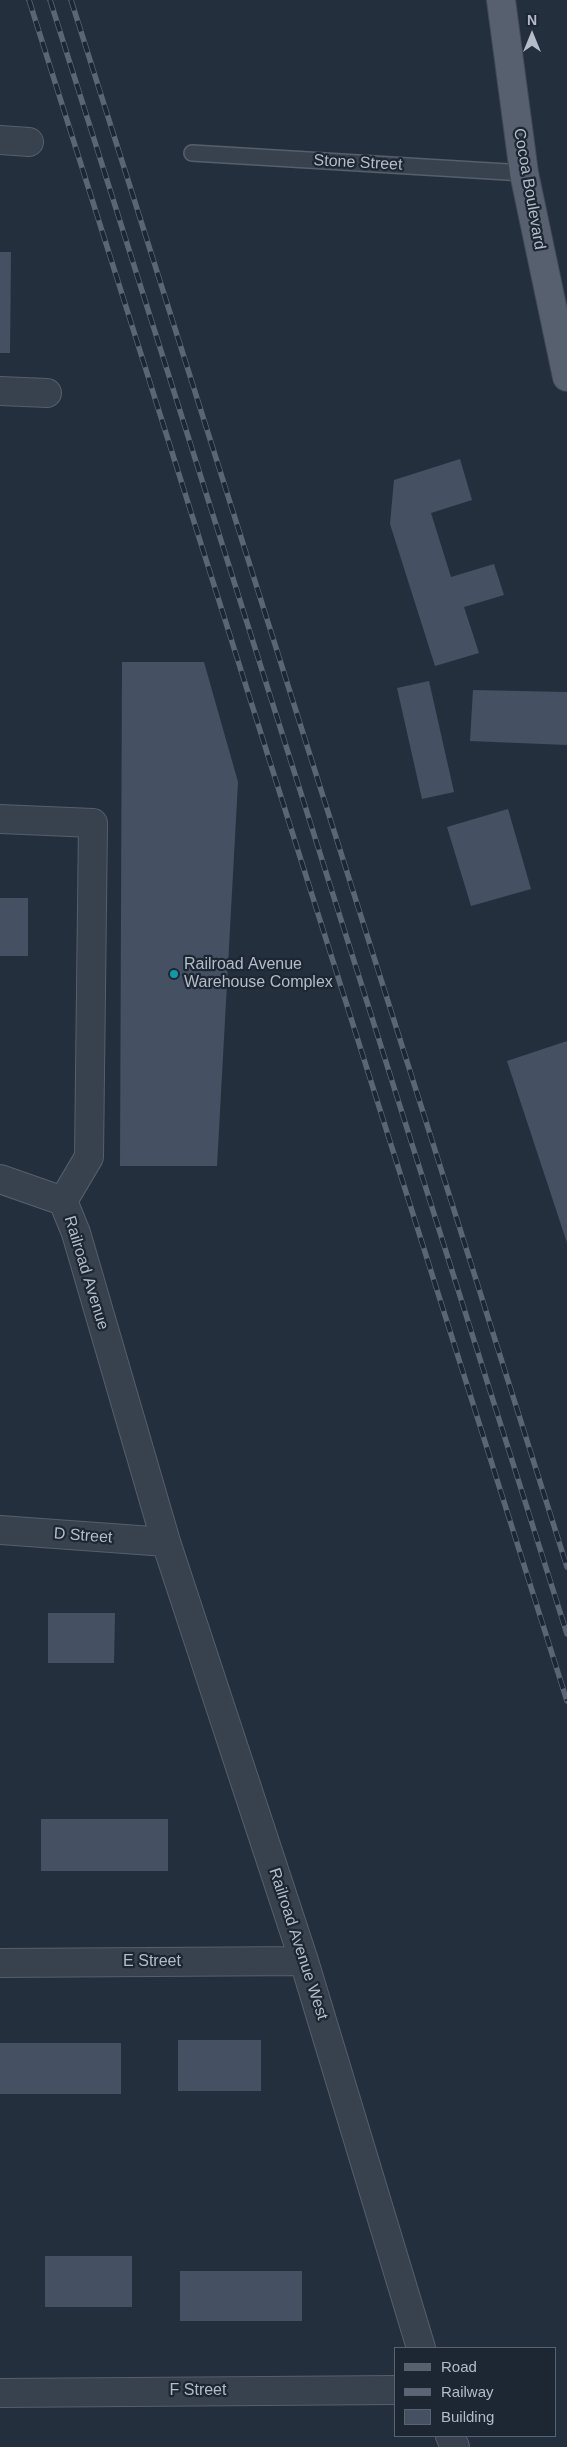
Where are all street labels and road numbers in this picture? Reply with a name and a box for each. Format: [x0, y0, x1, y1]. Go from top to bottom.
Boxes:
street label: Cocoa Boulevard [509, 127, 549, 251]
street label: Stone Street [313, 151, 403, 175]
street label: Railroad Avenue [60, 1214, 112, 1332]
street label: D Street [53, 1524, 113, 1548]
street label: Railroad Avenue West [264, 1866, 332, 2022]
street label: E Street [123, 1952, 181, 1972]
street label: F Street [170, 2381, 226, 2401]

